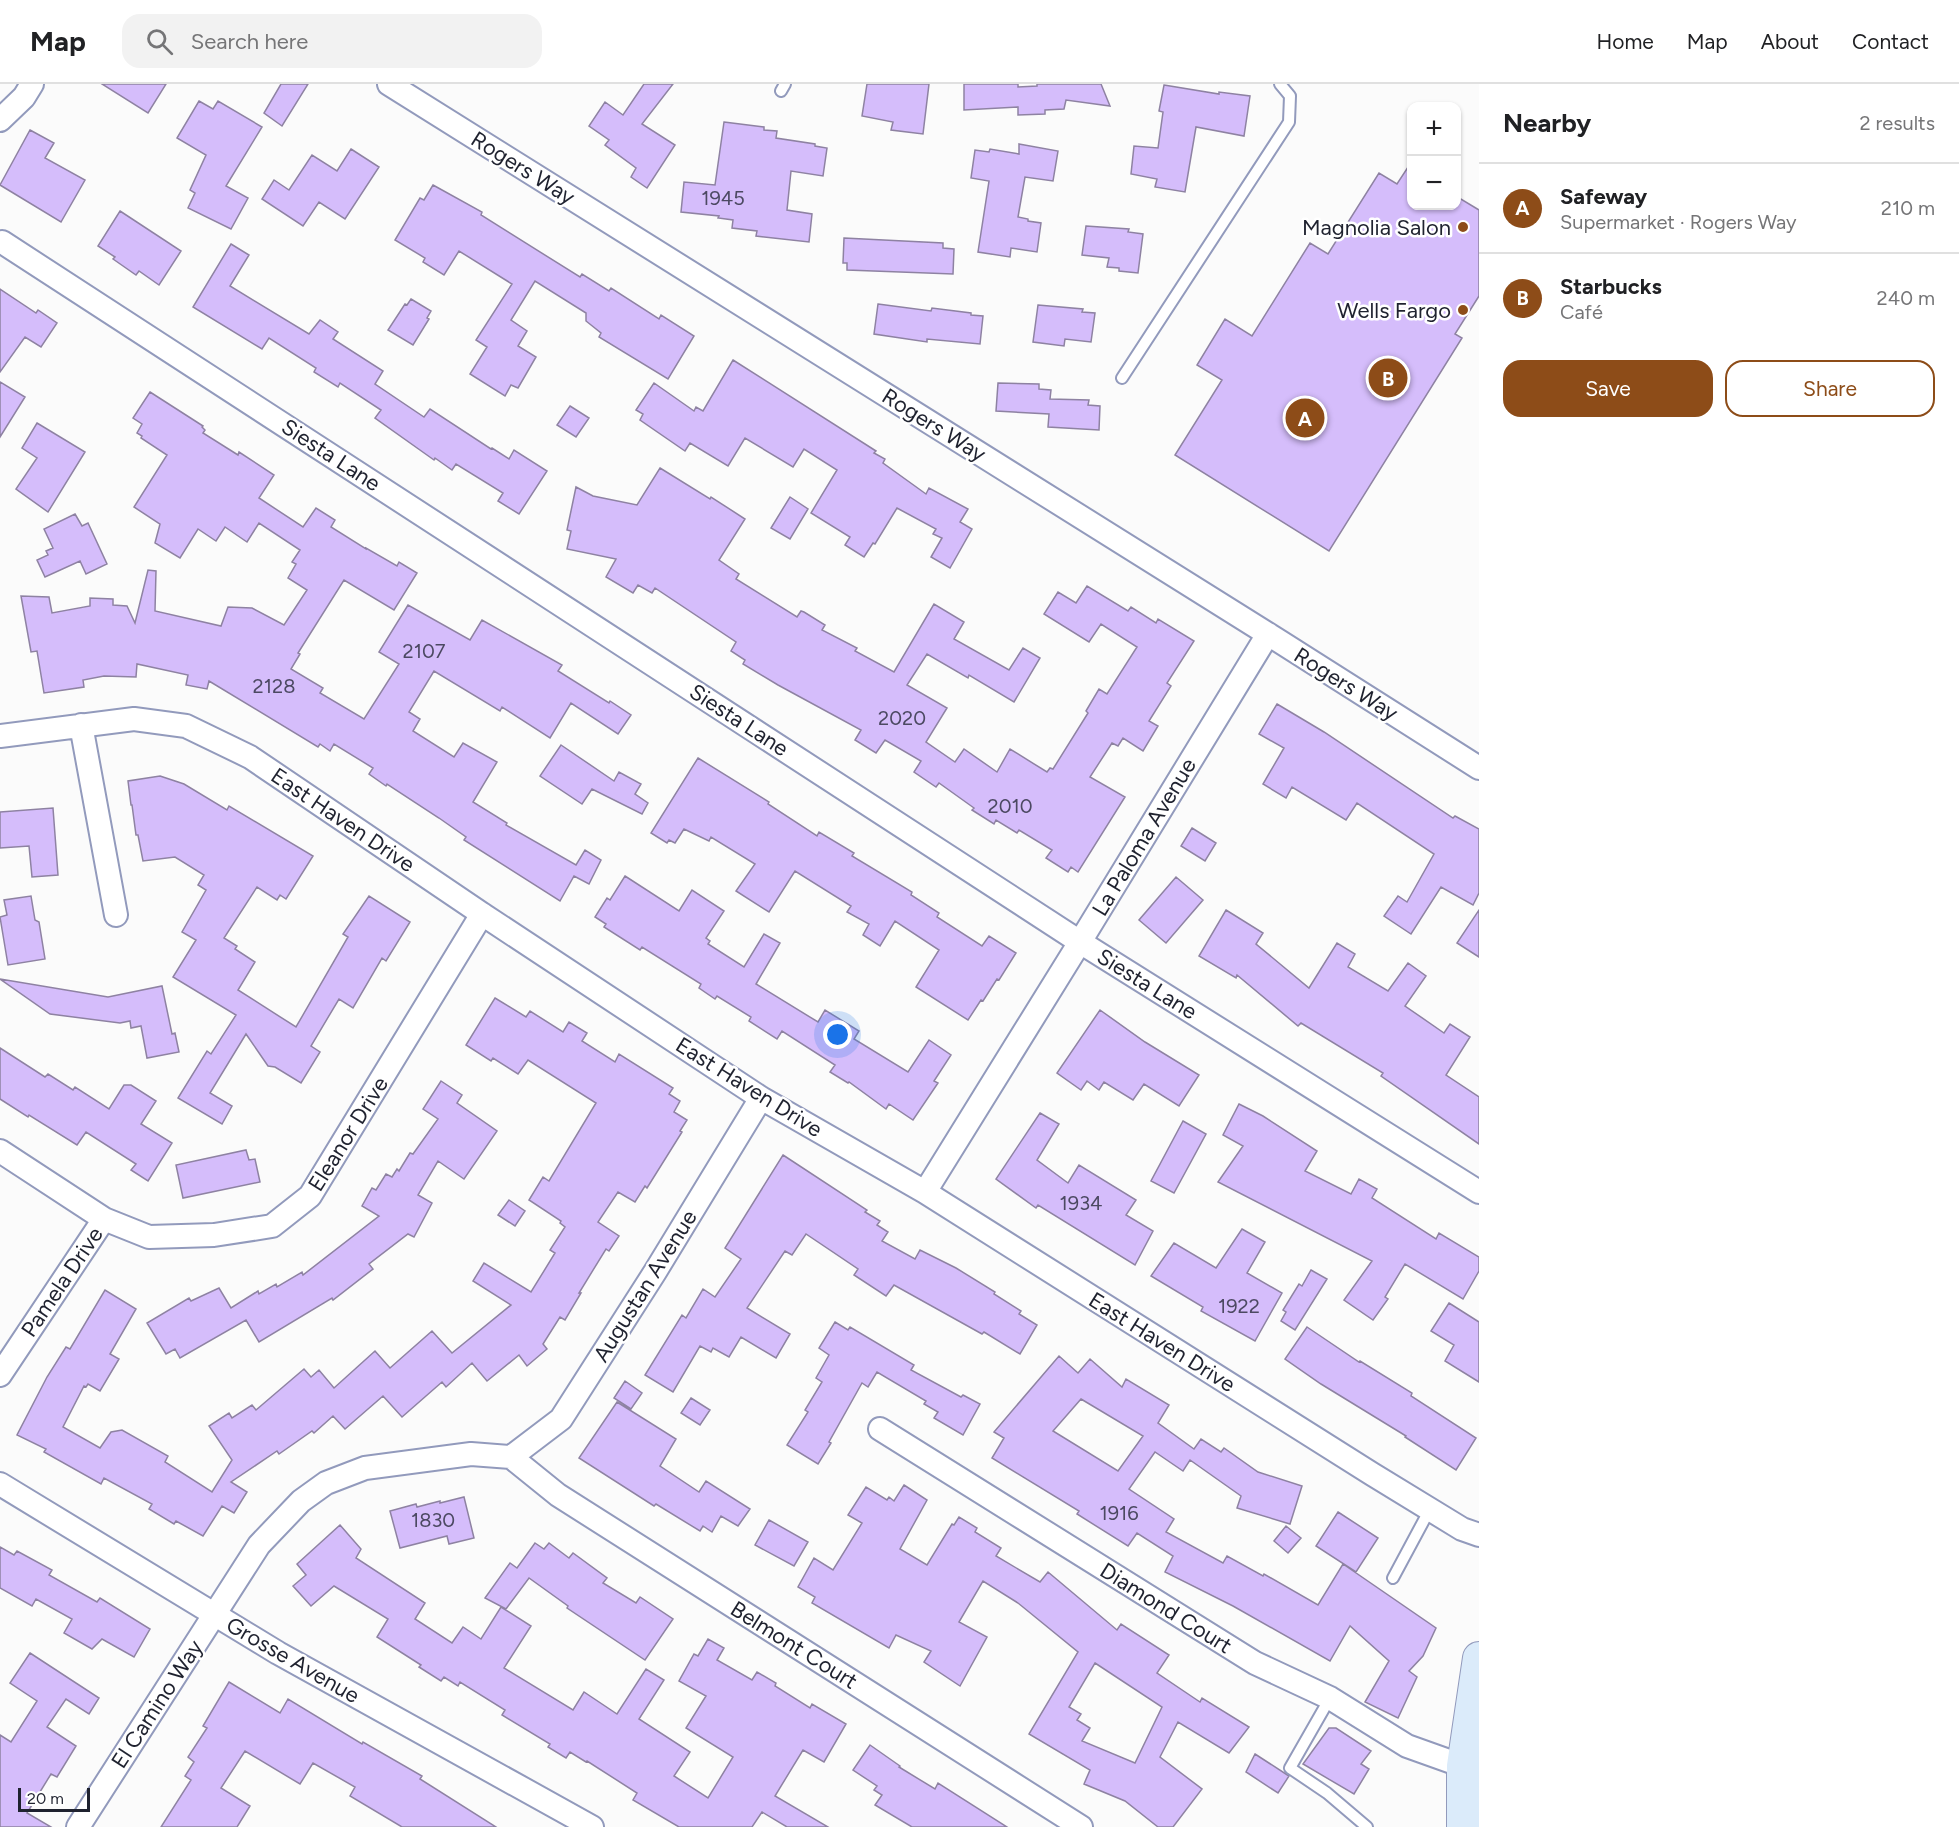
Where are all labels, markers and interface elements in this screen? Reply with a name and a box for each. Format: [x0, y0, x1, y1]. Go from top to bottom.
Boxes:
search box [122, 14, 542, 68]
text: Map [30, 24, 86, 58]
icon: search [143, 25, 176, 58]
text: Search here [191, 28, 308, 55]
text: Home [1597, 29, 1654, 54]
text: Map [1687, 29, 1728, 54]
text: About [1761, 29, 1819, 54]
text: Contact [1852, 29, 1929, 54]
map controls [1407, 102, 1461, 210]
button: + [1407, 102, 1461, 156]
text: Nearby [1503, 107, 1591, 139]
text: 2 results [1859, 111, 1935, 135]
street label: Rogers Way [466, 125, 580, 211]
button: − [1407, 156, 1461, 210]
text: Safeway [1560, 183, 1647, 210]
house number: 1945 [701, 186, 745, 210]
text: A [1515, 196, 1530, 220]
text: 210 m [1881, 196, 1935, 220]
text: Supermarket · Rogers Way [1560, 210, 1797, 234]
place label: Magnolia Salon [1302, 214, 1451, 241]
marker: Magnolia Salon [1456, 220, 1470, 234]
text: Starbucks [1560, 273, 1662, 300]
text: B [1516, 286, 1529, 310]
text: 240 m [1877, 286, 1935, 310]
place label: Wells Fargo [1337, 297, 1451, 324]
text: Café [1560, 300, 1603, 324]
marker: Wells Fargo [1456, 303, 1470, 317]
pin: B [1368, 356, 1408, 400]
button: Save [1503, 360, 1713, 417]
button: Share [1725, 360, 1935, 417]
street label: Rogers Way [877, 382, 991, 468]
pin: A [1286, 396, 1324, 440]
street label: Siesta Lane [276, 413, 386, 497]
house number: 2107 [403, 639, 446, 663]
street label: Rogers Way [1289, 641, 1403, 727]
house number: 2128 [253, 674, 295, 698]
street label: Siesta Lane [684, 678, 794, 762]
house number: 2020 [878, 706, 926, 730]
street label: La Paloma Avenue [1086, 753, 1202, 921]
street label: East Haven Drive [266, 762, 420, 878]
house number: 2010 [987, 794, 1033, 818]
street label: Siesta Lane [1092, 943, 1202, 1025]
your location [823, 1020, 852, 1049]
street label: East Haven Drive [671, 1031, 827, 1143]
street label: Eleanor Drive [302, 1072, 394, 1196]
house number: 1934 [1060, 1191, 1102, 1215]
street label: Augustan Avenue [587, 1205, 703, 1367]
street label: Pamela Drive [15, 1222, 109, 1342]
street label: East Haven Drive [1084, 1286, 1240, 1398]
house number: 1922 [1218, 1294, 1260, 1318]
house number: 1916 [1099, 1501, 1139, 1525]
house number: 1830 [411, 1508, 455, 1532]
street label: Diamond Court [1095, 1557, 1237, 1659]
street label: Belmont Court [726, 1595, 862, 1695]
street label: Grosse Avenue [222, 1611, 364, 1709]
street label: El Camino Way [106, 1634, 209, 1773]
scale bar [18, 1785, 90, 1812]
text: 20 m [27, 1789, 64, 1808]

